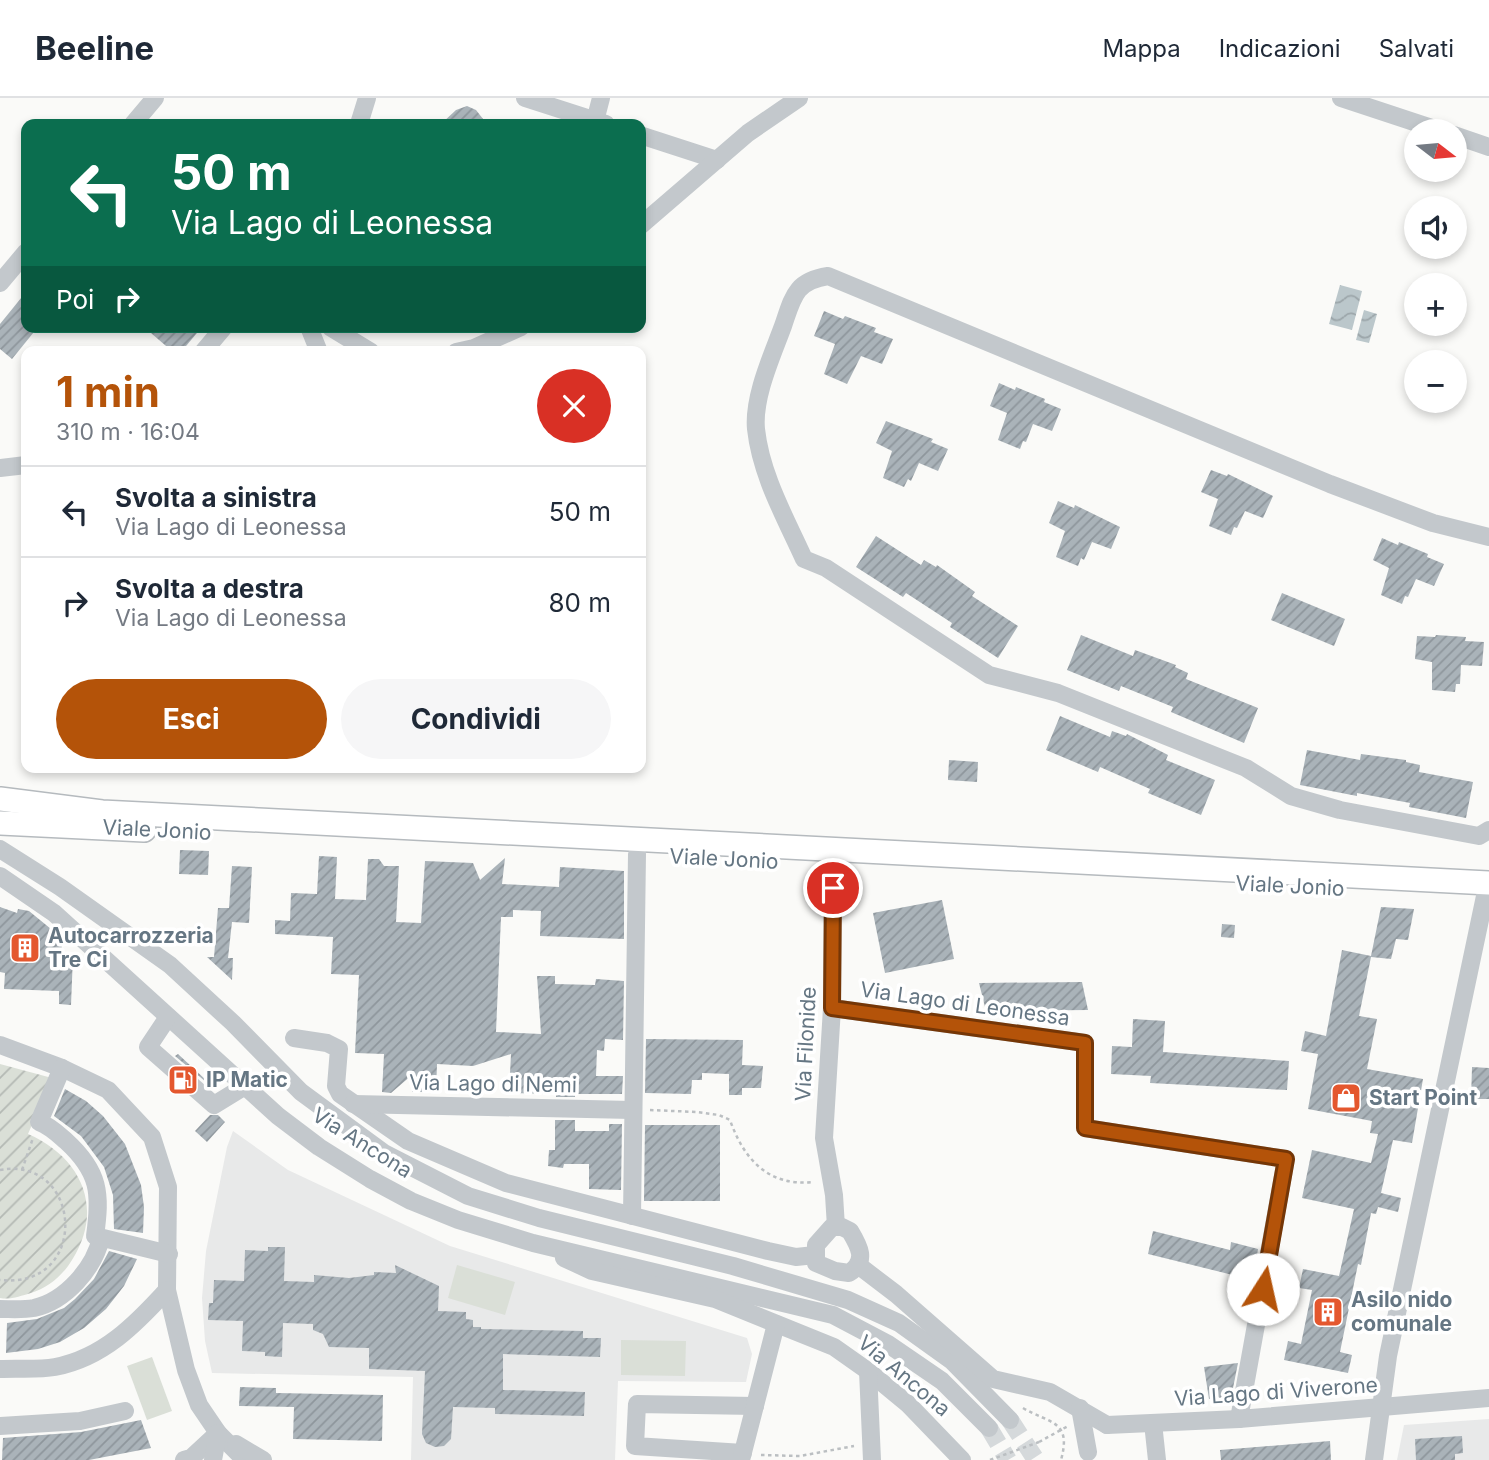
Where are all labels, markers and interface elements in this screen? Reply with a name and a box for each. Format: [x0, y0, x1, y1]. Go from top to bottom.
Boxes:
text: Beeline [35, 28, 154, 68]
text: Mappa [1102, 34, 1181, 63]
text: Indicazioni [1219, 34, 1341, 63]
text: Salvati [1379, 34, 1454, 63]
north arrow [1404, 119, 1466, 182]
map controls [1404, 119, 1467, 413]
text: 50 m [171, 143, 292, 202]
icon: left [56, 147, 147, 238]
button: sound [1404, 196, 1467, 259]
text: Via Lago di Leonessa [171, 203, 493, 242]
button: + [1404, 273, 1467, 336]
icon: right [108, 280, 146, 318]
text: Poi [56, 284, 94, 315]
button: − [1404, 350, 1467, 413]
text: 1 min [56, 366, 160, 417]
button: close [537, 369, 611, 443]
text: 310 m · 16:04 [56, 418, 200, 446]
text: Svolta a sinistra [115, 482, 317, 513]
icon: left [56, 493, 94, 531]
text: 50 m [549, 496, 611, 527]
text: Via Lago di Leonessa [115, 513, 347, 541]
text: Svolta a destra [115, 573, 304, 604]
icon: right [56, 584, 94, 622]
text: 80 m [548, 587, 611, 618]
text: Via Lago di Leonessa [115, 604, 347, 632]
button: Esci [56, 679, 327, 759]
button: Condividi [341, 679, 611, 759]
street label: Viale Jonio [102, 814, 212, 845]
street label: Viale Jonio [669, 843, 779, 874]
pin [803, 858, 863, 918]
icon: arrive [814, 869, 852, 907]
street label: Viale Jonio [1235, 870, 1345, 901]
place label: Autocarrozzeria Tre Ci [48, 923, 214, 972]
building icon: Autocarrozzeria Tre Ci [8, 931, 42, 965]
street label: Via Lago di Leonessa [859, 976, 1072, 1031]
street label: Via Filonide [790, 986, 821, 1102]
fuel station icon: IP Matic [166, 1063, 200, 1097]
place label: IP Matic [206, 1067, 288, 1092]
street label: Via Lago di Nemi [409, 1070, 577, 1097]
shop icon: Start Point [1329, 1081, 1363, 1115]
place label: Start Point [1369, 1085, 1477, 1110]
street label: Via Ancona [308, 1102, 417, 1183]
position arrow [1226, 1252, 1300, 1326]
place label: Asilo nido comunale [1351, 1287, 1452, 1336]
building icon: Asilo nido comunale [1311, 1295, 1345, 1329]
street label: Via Ancona [853, 1330, 956, 1421]
street label: Via Lago di Viverone [1173, 1372, 1379, 1411]

